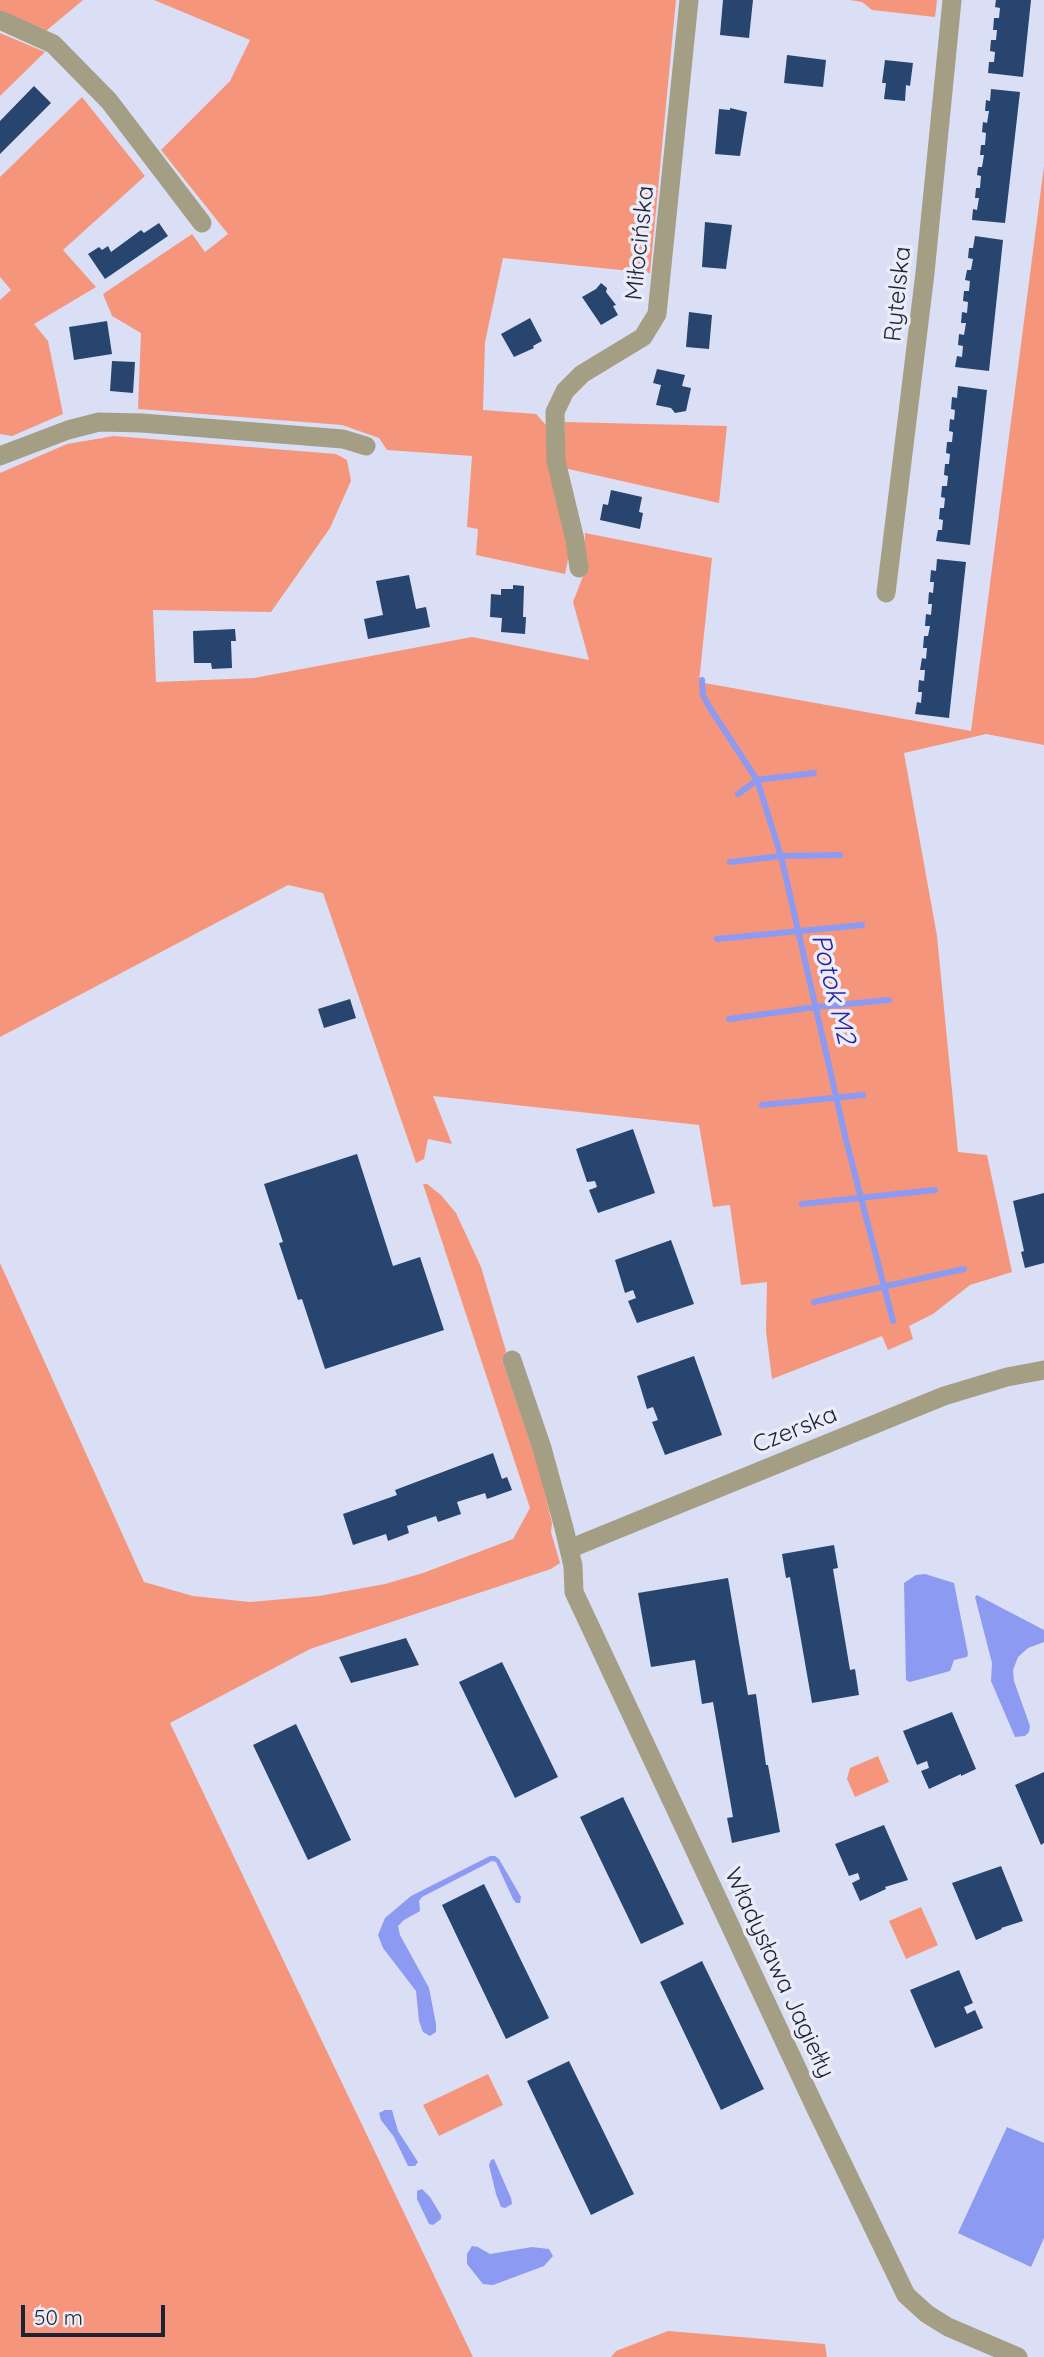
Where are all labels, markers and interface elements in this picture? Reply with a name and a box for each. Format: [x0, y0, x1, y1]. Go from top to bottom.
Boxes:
street label: Miłocińska [620, 184, 660, 302]
street label: Rytelska [879, 245, 917, 343]
water label: Potok M2 [804, 931, 862, 1047]
street label: Czerska [749, 1400, 841, 1460]
street label: Władysława Jagiełły [718, 1863, 840, 2083]
scale bar [24, 2290, 168, 2334]
text: 50 m [34, 2304, 83, 2330]

